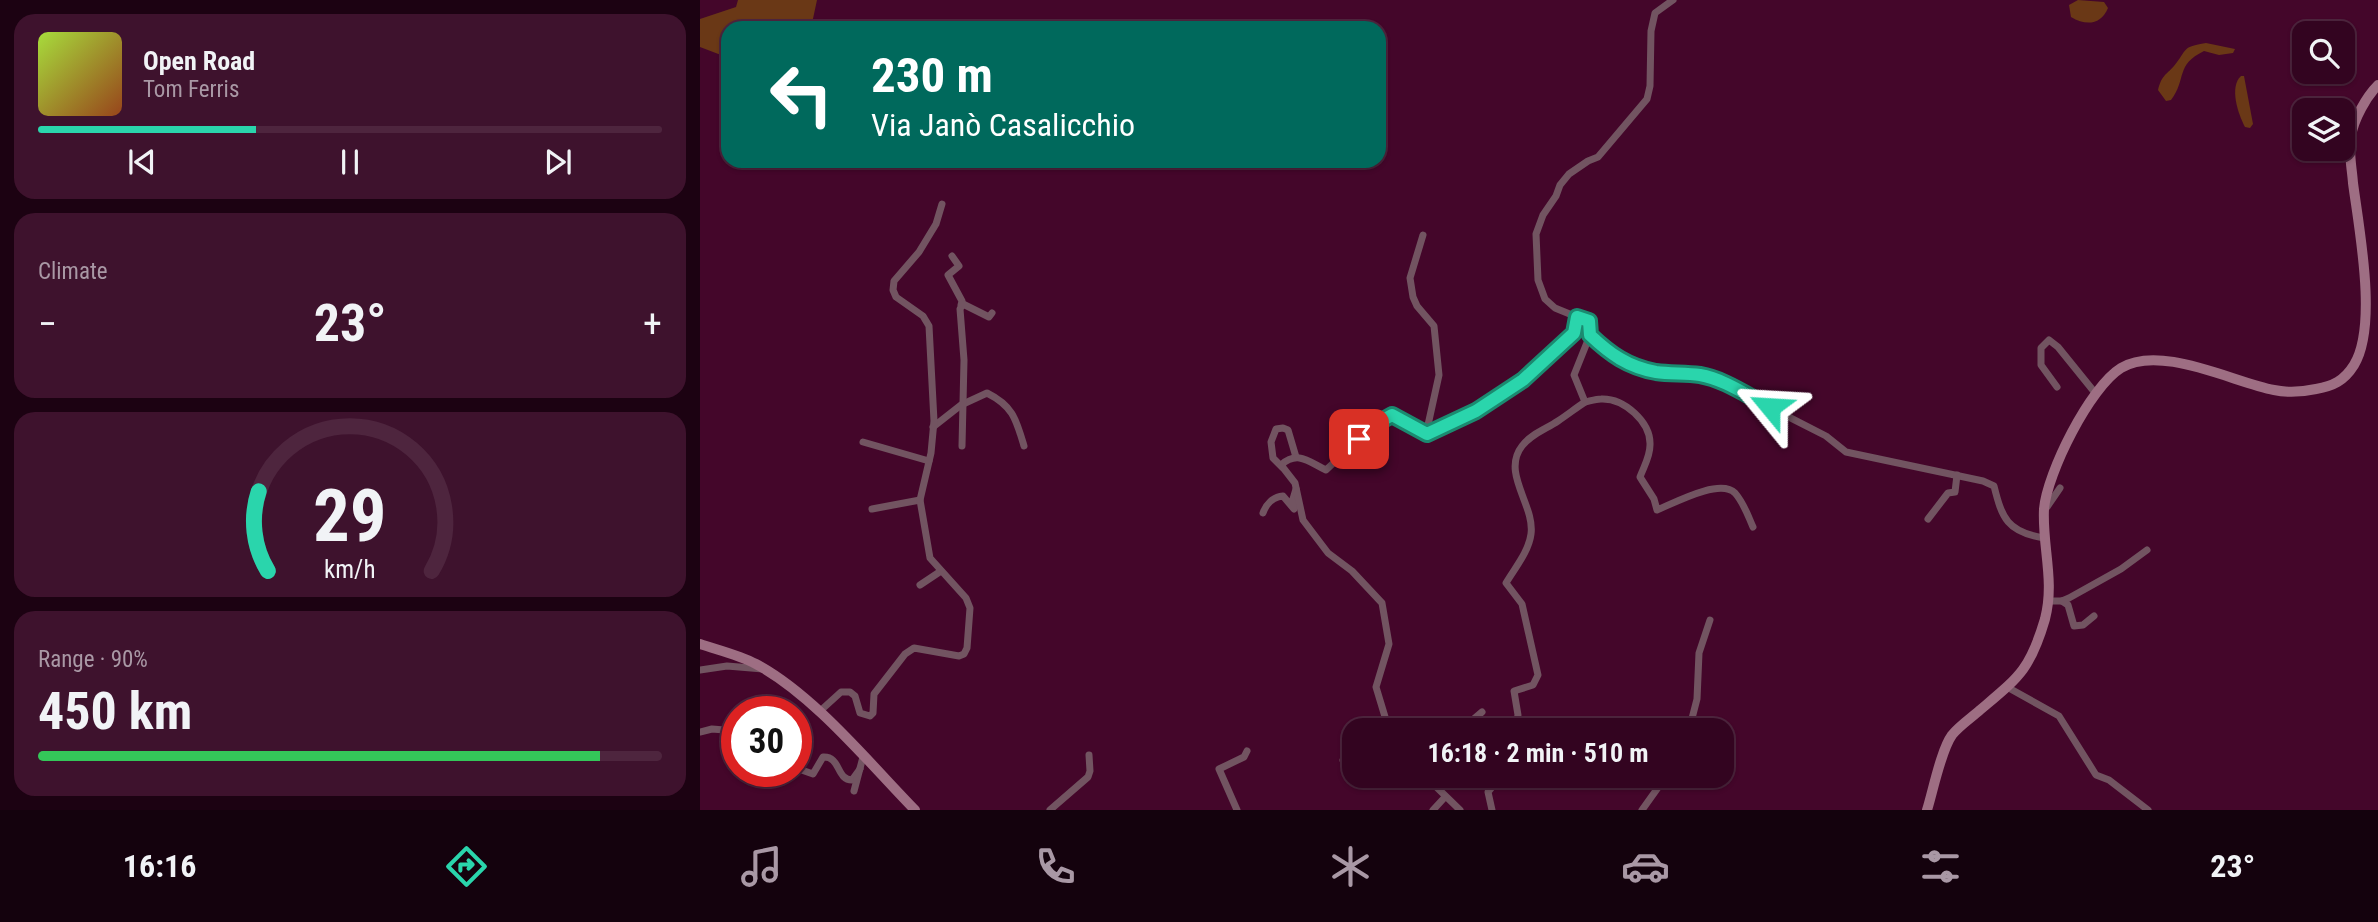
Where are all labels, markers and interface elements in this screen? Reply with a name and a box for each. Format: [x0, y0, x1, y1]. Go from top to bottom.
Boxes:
map controls [2292, 21, 2355, 161]
button: search [2292, 21, 2355, 84]
text: Open Road [143, 46, 255, 76]
text: 230 m [871, 47, 993, 104]
icon: left [756, 49, 847, 140]
text: Tom Ferris [143, 76, 239, 103]
button: layers [2292, 98, 2355, 161]
text: Via Janò Casalicchio [871, 106, 1135, 144]
icon: previous [123, 143, 161, 181]
icon: pause [331, 143, 369, 181]
icon: next [539, 143, 577, 181]
text: Climate [38, 258, 108, 285]
text: 23° [314, 293, 386, 354]
text: − [38, 302, 57, 346]
text: + [643, 302, 662, 346]
position arrow [1733, 370, 1807, 444]
pin [1329, 409, 1389, 469]
icon: arrive [1340, 420, 1378, 458]
text: 29 [313, 473, 387, 559]
text: km/h [324, 554, 376, 583]
text: Range · 90% [38, 646, 148, 673]
text: 450 km [38, 681, 192, 742]
speed limit sign: 30 [721, 696, 812, 787]
text: 16:18 · 2 min · 510 m [1428, 738, 1648, 768]
icon: directions [442, 842, 491, 891]
icon: music [737, 842, 786, 891]
icon: phone [1031, 842, 1080, 891]
icon: climate [1326, 842, 1375, 891]
icon: car [1621, 842, 1670, 891]
icon: filters [1916, 842, 1965, 891]
text: 16:16 [123, 847, 196, 885]
text: 23° [2210, 847, 2255, 885]

